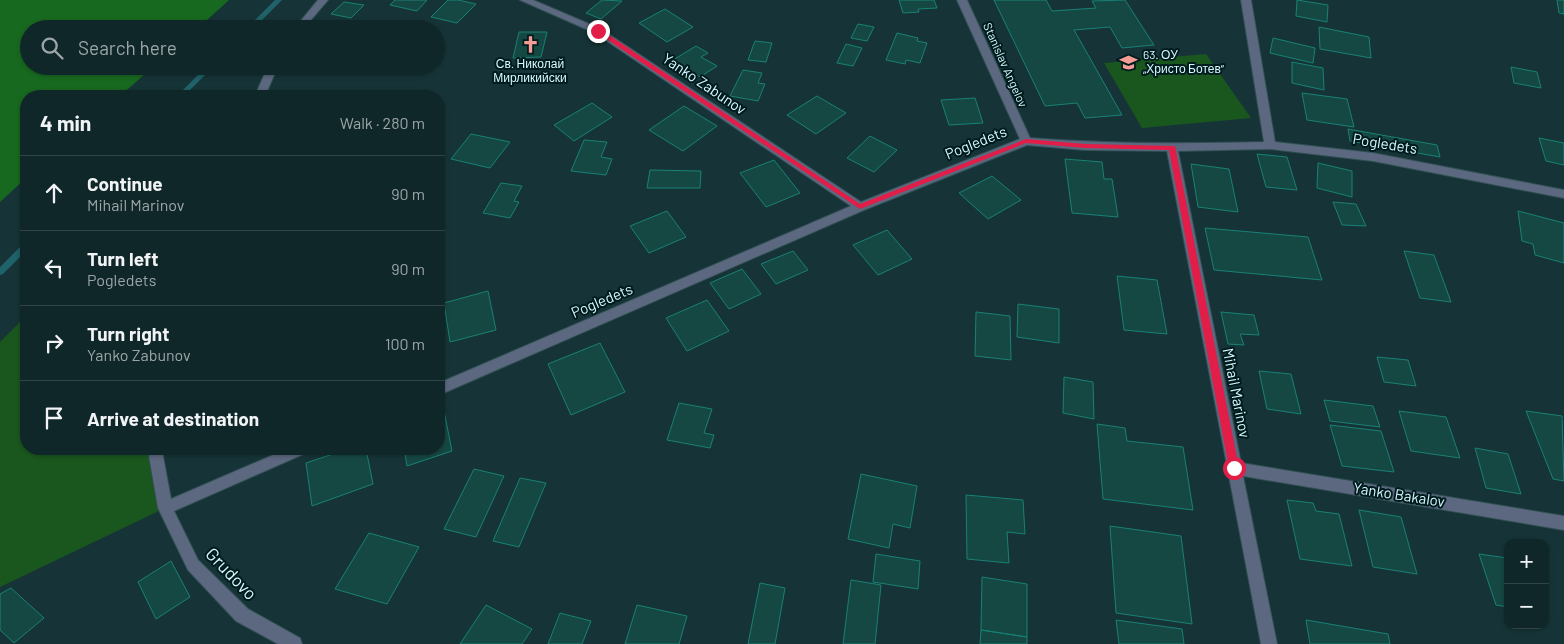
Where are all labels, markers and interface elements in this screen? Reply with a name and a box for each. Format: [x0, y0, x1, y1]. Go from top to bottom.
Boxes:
search box [20, 20, 445, 75]
route end [587, 20, 610, 43]
street label: Stanislav Angelov [981, 20, 1031, 109]
icon: search [38, 34, 66, 62]
church icon: Св. Николай Мирликийски [520, 35, 540, 55]
text: Search here [78, 36, 177, 59]
place label: 63. ОУ „Христо Ботев“ [1143, 47, 1225, 76]
street label: Yanko Zabunov [659, 49, 750, 118]
school or university icon: 63. ОУ „Христо Ботев“ [1119, 52, 1139, 72]
place label: Св. Николай Мирликийски [493, 56, 567, 85]
text: 4 min [40, 110, 91, 135]
text: Walk · 280 m [340, 113, 425, 132]
street label: Pogledets [942, 122, 1009, 163]
street label: Pogledets [1352, 129, 1419, 157]
text: Continue [87, 172, 163, 195]
icon: ahead [40, 179, 68, 207]
text: 90 m [391, 184, 425, 203]
text: Mihail Marinov [87, 195, 184, 214]
text: Turn left [87, 247, 158, 270]
icon: left [40, 254, 68, 282]
text: 90 m [391, 259, 425, 278]
text: Pogledets [87, 270, 156, 289]
street label: Pogledets [568, 279, 635, 321]
text: Turn right [87, 322, 169, 345]
icon: right [40, 329, 68, 357]
text: 100 m [385, 334, 425, 353]
text: Yanko Zabunov [87, 345, 191, 364]
street label: Mihail Marinov [1219, 346, 1255, 439]
icon: arrive [40, 404, 68, 432]
text: Arrive at destination [87, 407, 259, 430]
route start [1223, 457, 1246, 480]
street label: Yanko Bakalov [1352, 478, 1446, 510]
map controls [1504, 539, 1549, 629]
button: + [1504, 539, 1549, 584]
street label: Grudovo [201, 542, 262, 604]
button: − [1504, 584, 1549, 629]

